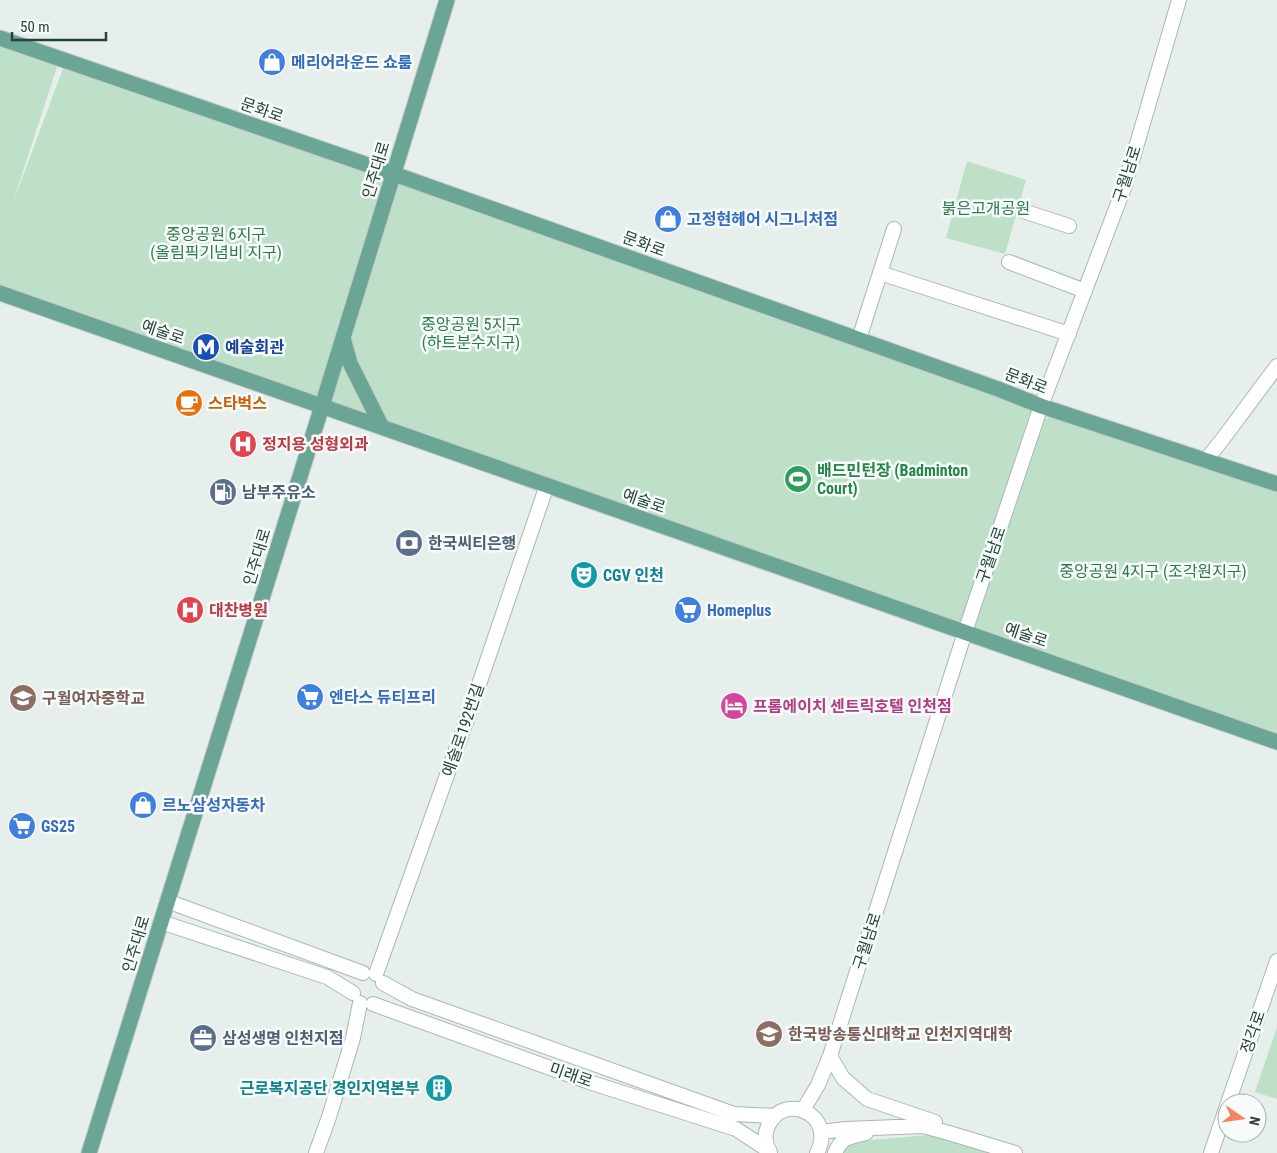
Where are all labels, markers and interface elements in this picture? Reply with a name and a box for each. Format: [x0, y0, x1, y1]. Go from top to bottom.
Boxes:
scale bar [12, 10, 106, 42]
text: 50 m [20, 18, 50, 36]
shop icon: 메리어라운드 쇼룸 [257, 47, 287, 77]
place label: 메리어라운드 쇼룸 [291, 53, 412, 72]
street label: 문화로 [238, 94, 286, 126]
street label: 인주대로 [358, 139, 394, 201]
street label: 구월남로 [1109, 143, 1145, 205]
park label: 붉은고개공원 [942, 199, 1030, 218]
shop icon: 고정현헤어 시그니처점 [653, 204, 683, 234]
place label: 고정현헤어 시그니처점 [687, 210, 838, 229]
park label: 중앙공원 6지구 (올림픽기념비 지구) [150, 225, 282, 262]
street label: 문화로 [620, 228, 668, 261]
park label: 중앙공원 5지구 (하트분수지구) [421, 315, 521, 352]
street label: 예술로 [139, 316, 187, 348]
metro station icon: 예술회관 [191, 332, 221, 362]
place label: 예술회관 [225, 338, 284, 357]
street label: 문화로 [1002, 364, 1050, 398]
cafe icon: 스타벅스 [174, 388, 204, 418]
place label: 스타벅스 [208, 394, 267, 413]
hospital icon: 정지용 성형외과 [228, 429, 258, 459]
place label: 정지용 성형외과 [262, 435, 369, 454]
place label: 배드민턴장 (Badminton Court) [817, 461, 968, 498]
sports icon: 배드민턴장 (Badminton Court) [783, 464, 813, 494]
fuel station icon: 남부주유소 [208, 477, 238, 507]
place label: 남부주유소 [242, 483, 316, 502]
street label: 예술로 [620, 485, 668, 517]
street label: 구월남로 [972, 524, 1010, 586]
street label: 인주대로 [239, 526, 275, 588]
bank icon: 한국씨티은행 [394, 528, 424, 558]
place label: 한국씨티은행 [428, 534, 516, 553]
theatre icon: CGV 인천 [569, 560, 599, 590]
park label: 중앙공원 4지구 (조각원지구) [1059, 562, 1247, 581]
place label: CGV 인천 [603, 566, 664, 585]
hospital icon: 대찬병원 [175, 595, 205, 625]
supermarket icon: Homeplus [673, 595, 703, 625]
place label: 대찬병원 [209, 601, 268, 620]
place label: Homeplus [707, 601, 771, 620]
street label: 예술로 [1002, 619, 1050, 651]
street label: 예술로192번길 [438, 681, 488, 779]
supermarket icon: 엔타스 듀티프리 [295, 682, 325, 712]
school or university icon: 구월여자중학교 [8, 683, 38, 713]
place label: 엔타스 듀티프리 [329, 688, 436, 707]
place label: 구월여자중학교 [42, 689, 145, 708]
hotel icon: 프롬에이치 센트릭호텔 인천점 [719, 691, 749, 721]
place label: 프롬에이치 센트릭호텔 인천점 [753, 697, 952, 716]
shop icon: 르노삼성자동차 [128, 790, 158, 820]
place label: 르노삼성자동차 [162, 796, 265, 815]
supermarket icon: GS25 [7, 811, 37, 841]
place label: GS25 [41, 817, 75, 836]
street label: 구월남로 [849, 910, 885, 972]
street label: 인주대로 [118, 913, 154, 975]
street label: 정각로 [1237, 1008, 1269, 1056]
school or university icon: 한국방송통신대학교 인천지역대학 [754, 1019, 784, 1049]
office icon: 삼성생명 인천지점 [188, 1023, 218, 1053]
place label: 한국방송통신대학교 인천지역대학 [788, 1025, 1013, 1044]
place label: 삼성생명 인천지점 [222, 1029, 343, 1048]
street label: 미래로 [547, 1059, 595, 1091]
building icon: 근로복지공단 경인지역본부 [424, 1073, 454, 1103]
place label: 근로복지공단 경인지역본부 [240, 1079, 420, 1098]
north arrow [1217, 1093, 1267, 1143]
text: N [1246, 1115, 1263, 1127]

